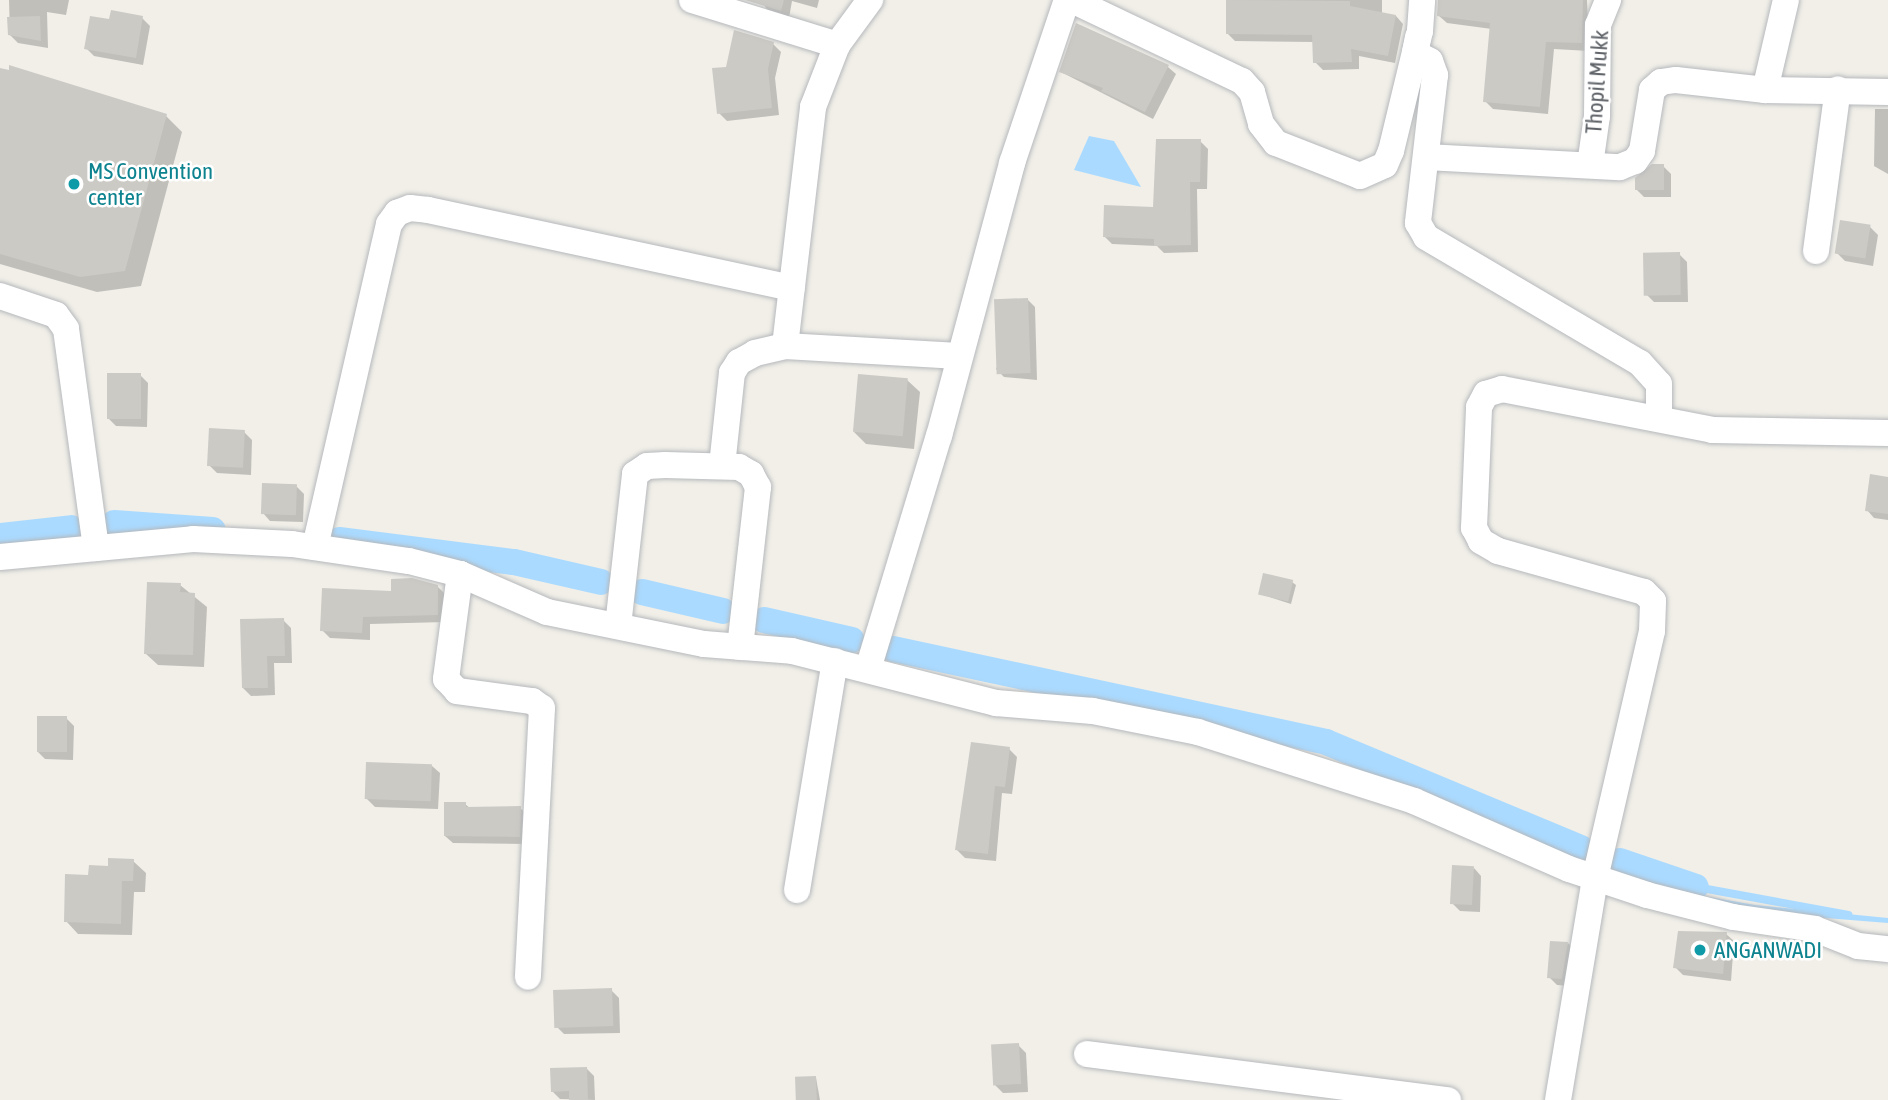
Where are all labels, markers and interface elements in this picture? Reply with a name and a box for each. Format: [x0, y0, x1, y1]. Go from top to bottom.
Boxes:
street label: Thopil Mukk [1580, 29, 1614, 135]
place label: MS Convention center [88, 157, 213, 211]
marker: MS Convention center [66, 176, 82, 192]
place label: ANGANWADI [1714, 936, 1822, 964]
marker: ANGANWADI [1692, 942, 1708, 958]

